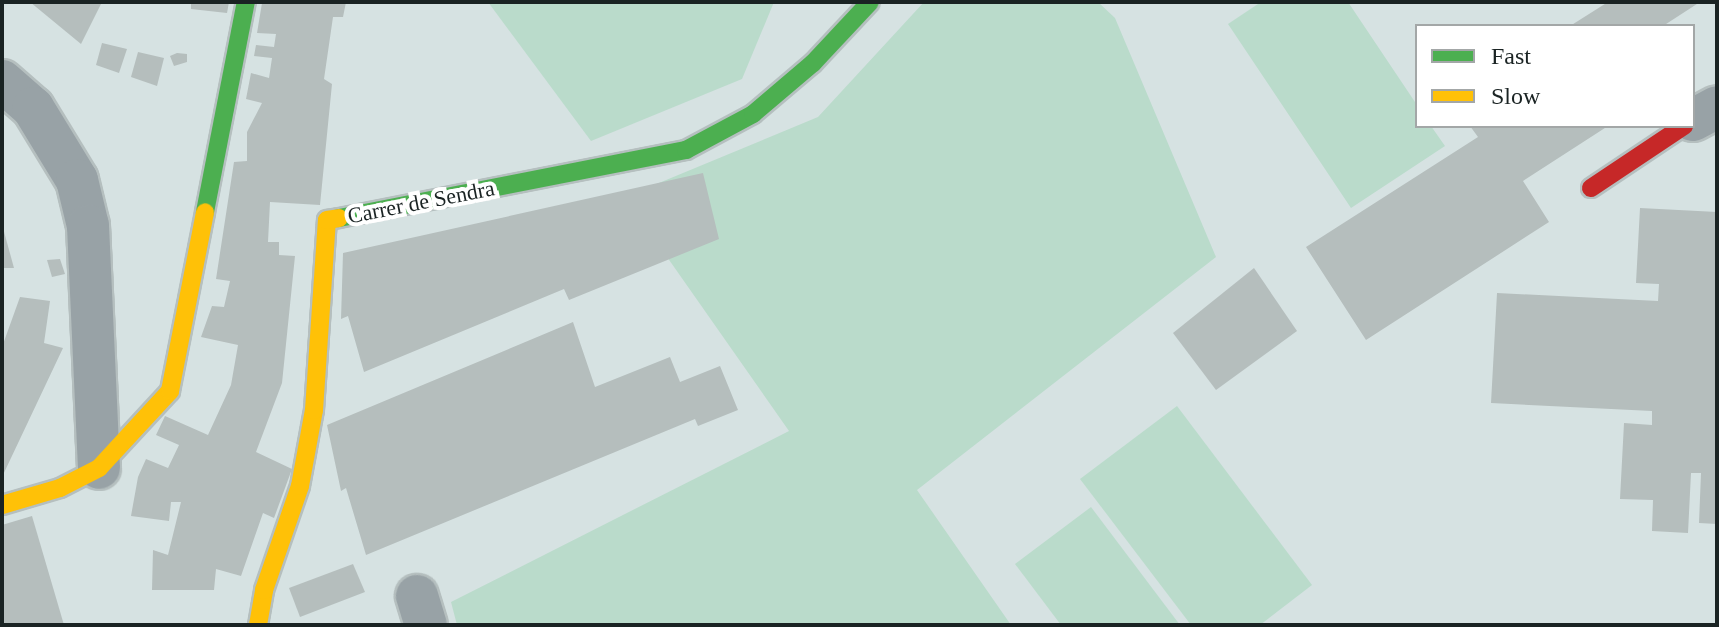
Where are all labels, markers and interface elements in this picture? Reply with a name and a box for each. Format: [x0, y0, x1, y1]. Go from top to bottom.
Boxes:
legend [1415, 24, 1695, 128]
text: Fast [1491, 43, 1531, 69]
text: Slow [1491, 83, 1540, 109]
street label: Carrer de Sendra [345, 175, 497, 229]

